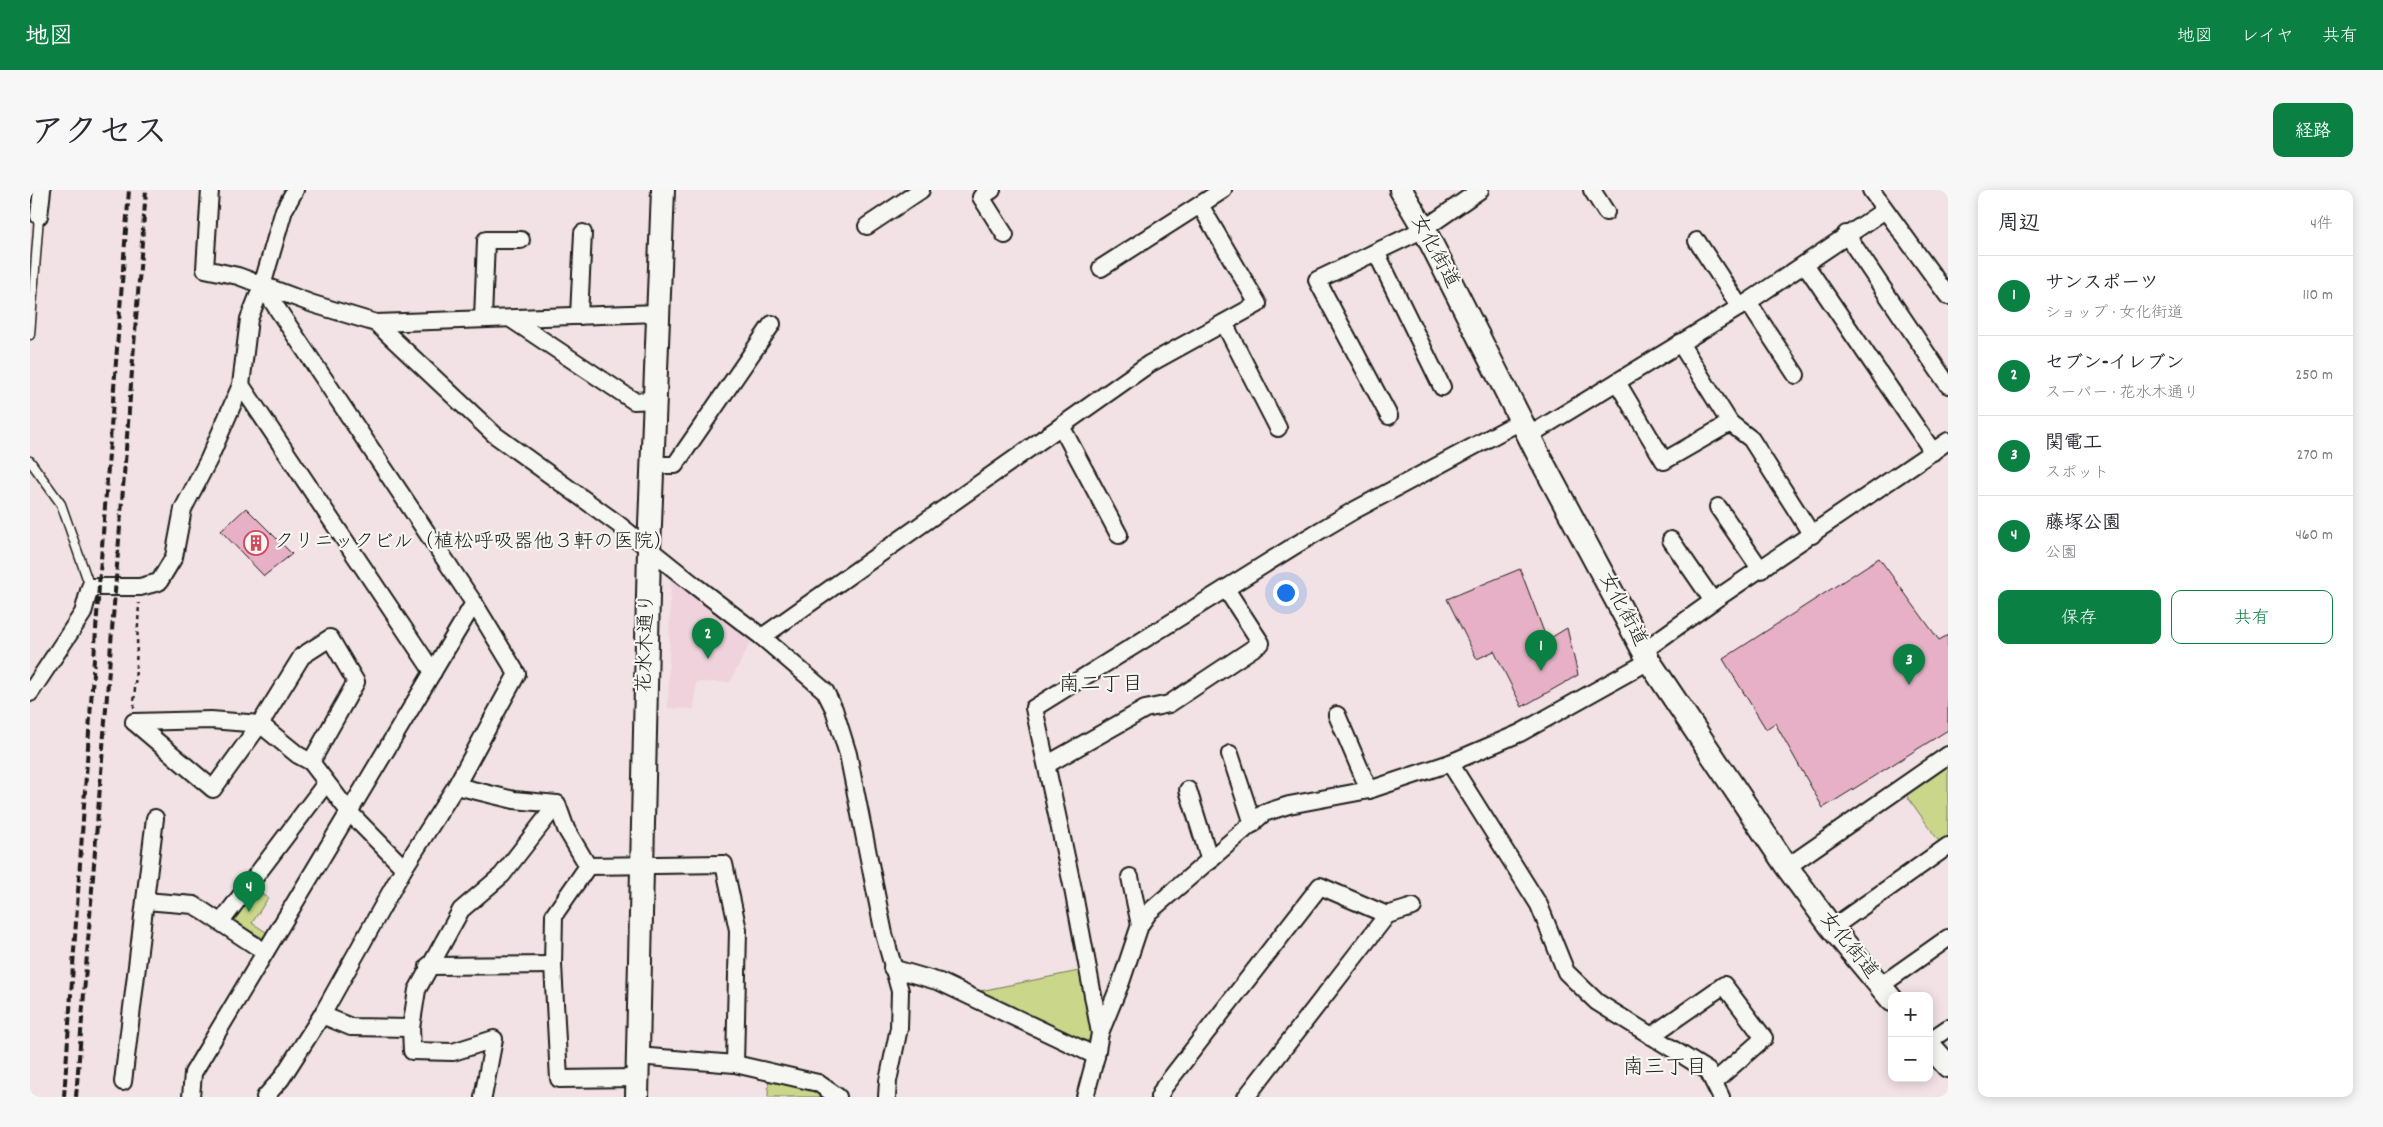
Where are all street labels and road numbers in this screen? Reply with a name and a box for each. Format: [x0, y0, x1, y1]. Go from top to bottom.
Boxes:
street label: 女化街道 [1403, 210, 1465, 294]
street label: 女化街道 [1591, 568, 1653, 652]
street label: 花水木通り [631, 593, 663, 693]
street label: 女化街道 [1812, 906, 1884, 986]

